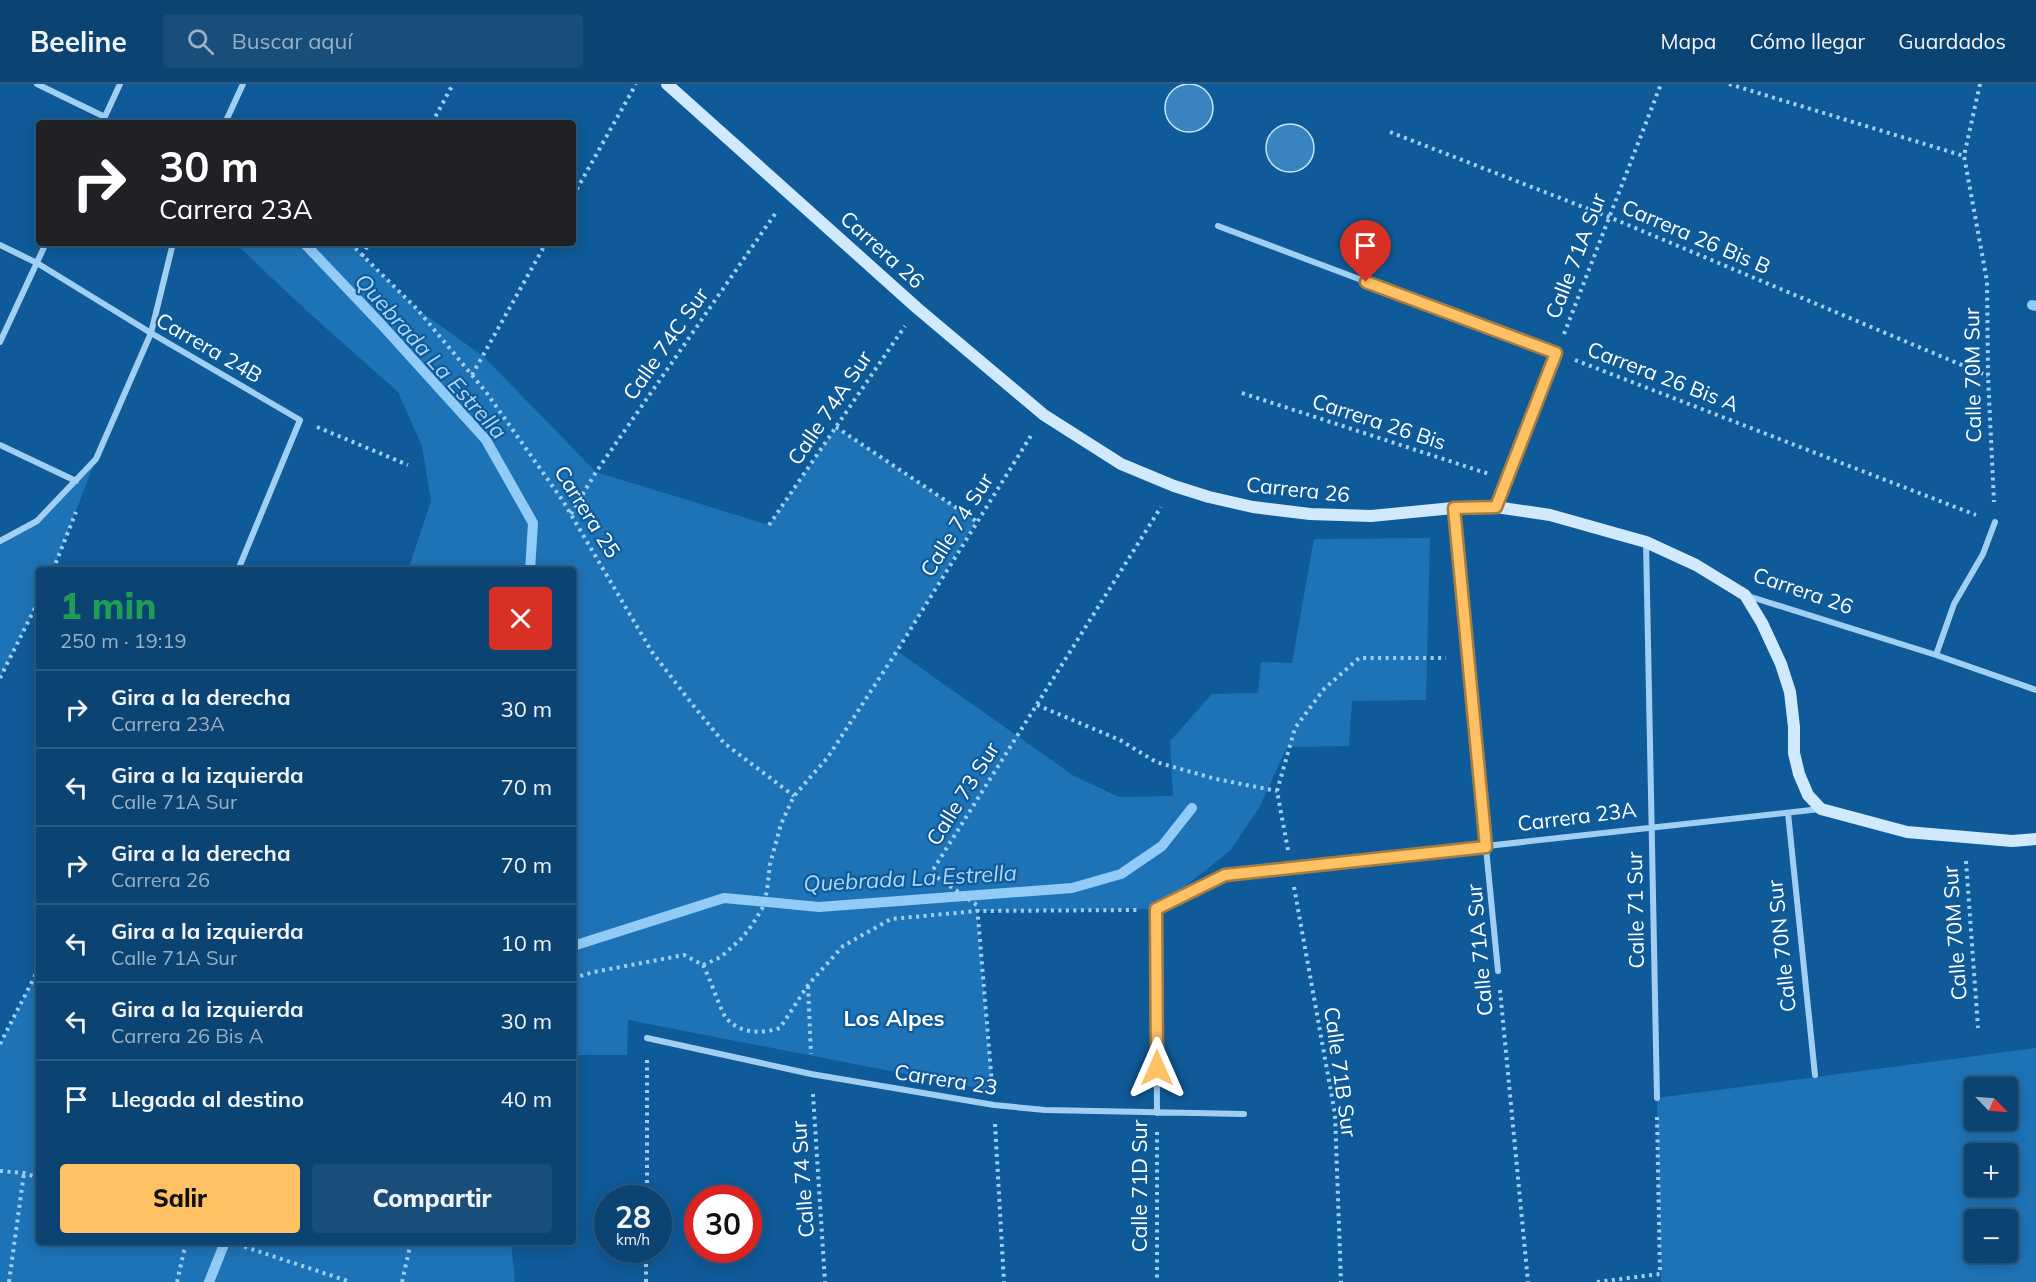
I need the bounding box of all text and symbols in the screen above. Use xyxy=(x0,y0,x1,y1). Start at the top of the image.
search box xyxy=(163,14,583,68)
text: Beeline xyxy=(30,24,127,59)
icon: search xyxy=(184,25,217,58)
text: Buscar aquí xyxy=(232,27,353,55)
text: Mapa xyxy=(1661,28,1716,54)
text: Cómo llegar xyxy=(1749,28,1865,54)
text: Guardados xyxy=(1898,28,2006,54)
text: 30 m xyxy=(159,140,259,193)
icon: right xyxy=(60,144,138,222)
street label: Calle 71A Sur xyxy=(1539,189,1611,322)
text: Carrera 23A xyxy=(159,192,313,226)
street label: Carrera 26 Bis B xyxy=(1618,193,1775,279)
street label: Carrera 26 xyxy=(835,205,930,294)
pin xyxy=(1340,220,1391,282)
icon: arrive xyxy=(1349,229,1382,262)
water label: Quebrada La Estrella xyxy=(349,267,513,445)
street label: Calle 74C Sur xyxy=(617,282,714,405)
street label: Carrera 24B xyxy=(152,306,267,388)
street label: Calle 70M Sur xyxy=(1958,307,1986,443)
street label: Carrera 26 Bis A xyxy=(1584,335,1743,417)
street label: Calle 74A Sur xyxy=(781,345,877,470)
street label: Carrera 26 Bis xyxy=(1309,387,1449,455)
street label: Carrera 25 xyxy=(549,460,626,562)
street label: Calle 74 Sur xyxy=(914,468,998,581)
street label: Carrera 26 xyxy=(1245,471,1351,507)
street label: Carrera 26 xyxy=(1750,561,1857,619)
text: 1 min xyxy=(60,583,156,628)
button: close xyxy=(489,587,552,650)
text: 250 m · 19:19 xyxy=(60,628,186,653)
text: Gira a la derecha xyxy=(111,683,291,711)
icon: right xyxy=(60,693,93,726)
text: 30 m xyxy=(501,695,552,723)
text: Carrera 23A xyxy=(111,711,225,736)
street label: Calle 73 Sur xyxy=(920,737,1004,850)
text: Gira a la izquierda xyxy=(111,761,304,789)
icon: left xyxy=(60,771,93,804)
text: 70 m xyxy=(501,773,552,801)
text: Calle 71A Sur xyxy=(111,789,237,814)
street label: Carrera 23A xyxy=(1516,796,1638,836)
text: Gira a la derecha xyxy=(111,839,291,867)
icon: right xyxy=(60,849,93,882)
text: 70 m xyxy=(501,851,552,879)
street label: Calle 71 Sur xyxy=(1621,851,1649,969)
water label: Quebrada La Estrella xyxy=(803,858,1017,898)
street label: Calle 70M Sur xyxy=(1936,864,1972,1001)
text: Carrera 26 xyxy=(111,867,210,892)
street label: Calle 70N Sur xyxy=(1761,878,1801,1013)
street label: Calle 71A Sur xyxy=(1460,883,1498,1017)
text: Gira a la izquierda xyxy=(111,917,304,945)
icon: left xyxy=(60,927,93,960)
text: 10 m xyxy=(501,929,552,957)
text: Calle 71A Sur xyxy=(111,945,237,970)
text: Gira a la izquierda xyxy=(111,995,304,1023)
district label: Los Alpes xyxy=(843,1004,945,1032)
icon: left xyxy=(60,1005,93,1038)
street label: Calle 71B Sur xyxy=(1319,1005,1363,1139)
text: 30 m xyxy=(501,1007,552,1035)
text: Carrera 26 Bis A xyxy=(111,1023,263,1048)
position arrow xyxy=(1125,1036,1189,1100)
street label: Carrera 23 xyxy=(893,1058,1000,1100)
north arrow xyxy=(1964,1077,2018,1131)
map controls xyxy=(1964,1077,2018,1263)
icon: arrive xyxy=(60,1083,93,1116)
text: Llegada al destino xyxy=(111,1085,304,1113)
text: 40 m xyxy=(501,1085,552,1113)
street label: Calle 74 Sur xyxy=(785,1119,819,1238)
street label: Calle 71D Sur xyxy=(1126,1119,1152,1252)
button: + xyxy=(1964,1143,2018,1197)
button: Salir xyxy=(60,1164,300,1233)
button: Compartir xyxy=(312,1164,552,1233)
speed limit sign: 30 xyxy=(684,1185,762,1263)
text: 28 xyxy=(615,1198,651,1236)
button: − xyxy=(1964,1209,2018,1263)
text: km/h xyxy=(616,1230,650,1249)

